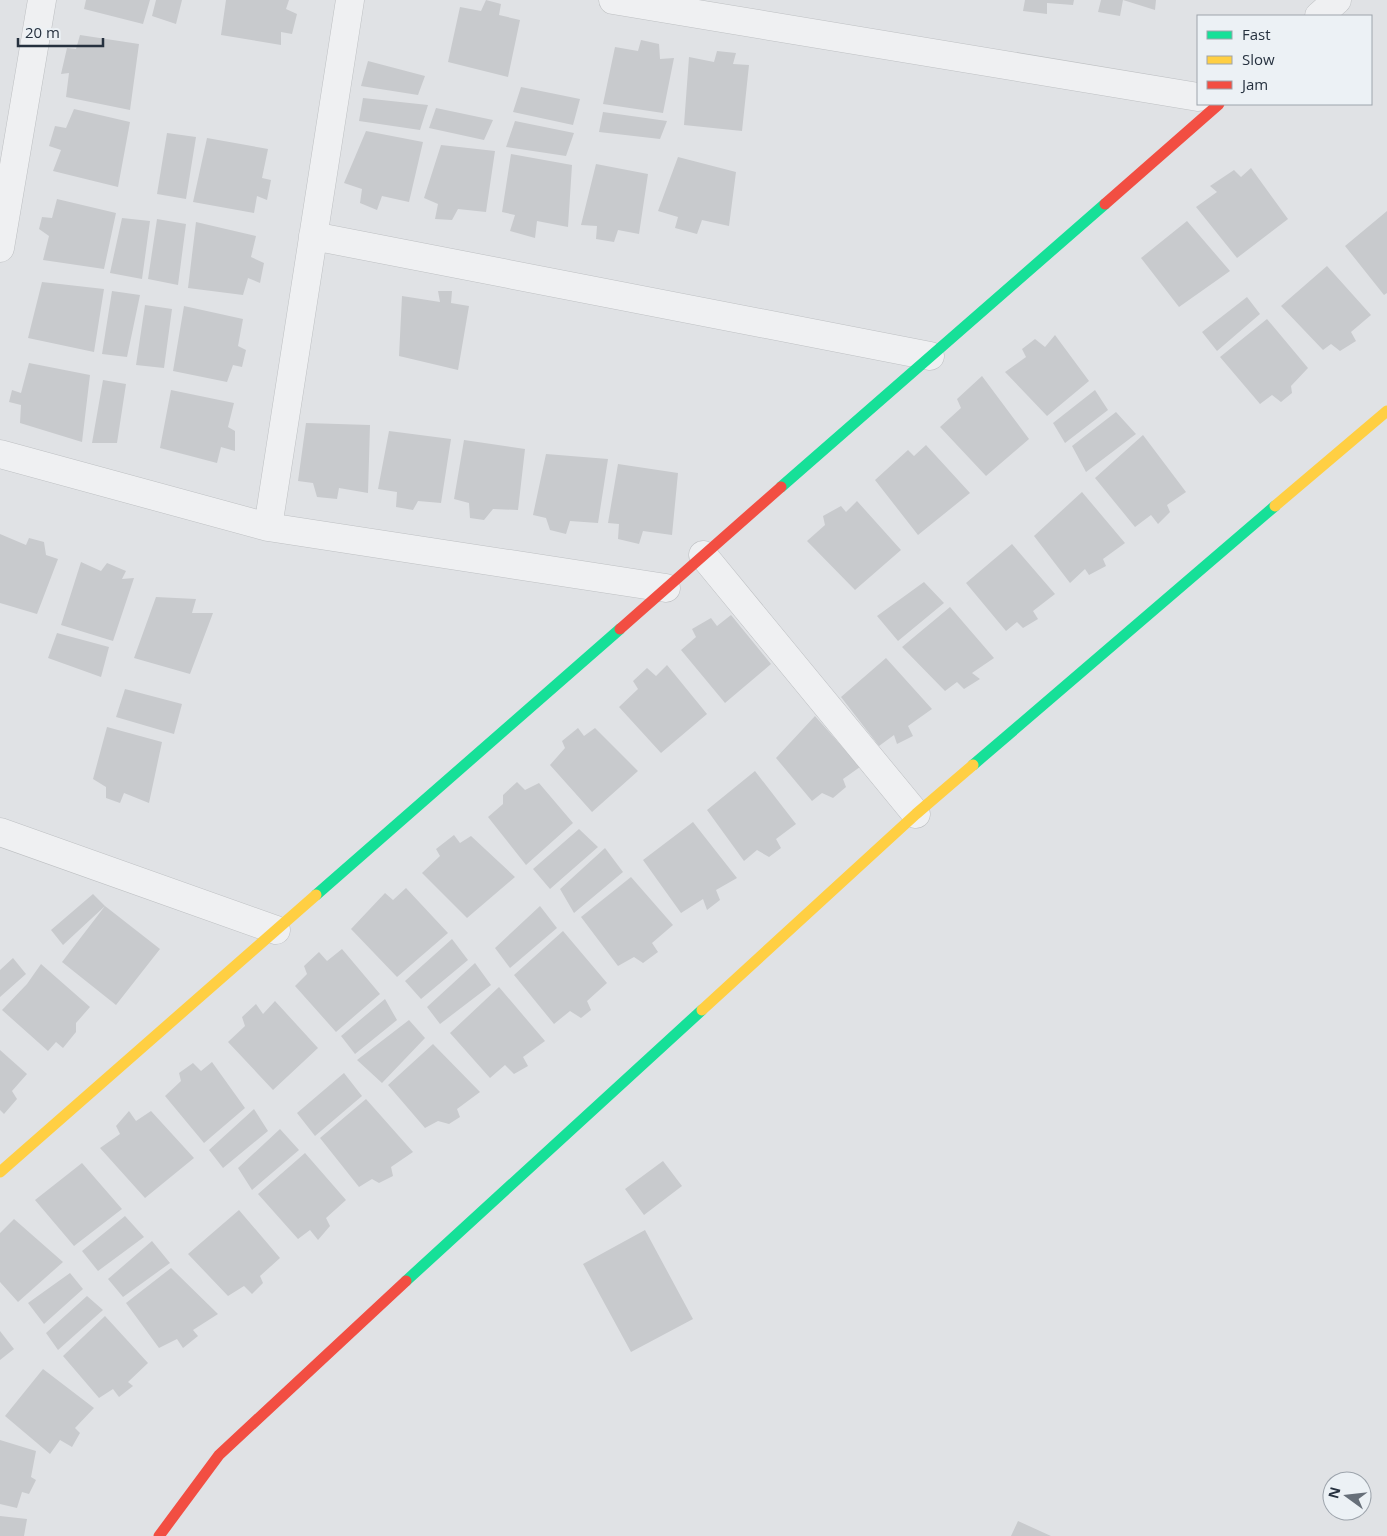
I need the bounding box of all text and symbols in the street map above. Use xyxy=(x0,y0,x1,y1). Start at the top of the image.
scale bar xyxy=(18,15,102,47)
legend xyxy=(1197,15,1372,105)
text: 20 m xyxy=(25,22,60,42)
text: Fast xyxy=(1242,24,1271,44)
text: Slow xyxy=(1242,49,1275,69)
text: Jam xyxy=(1240,74,1268,94)
north arrow xyxy=(1322,1471,1372,1521)
text: N xyxy=(1323,1485,1345,1500)

